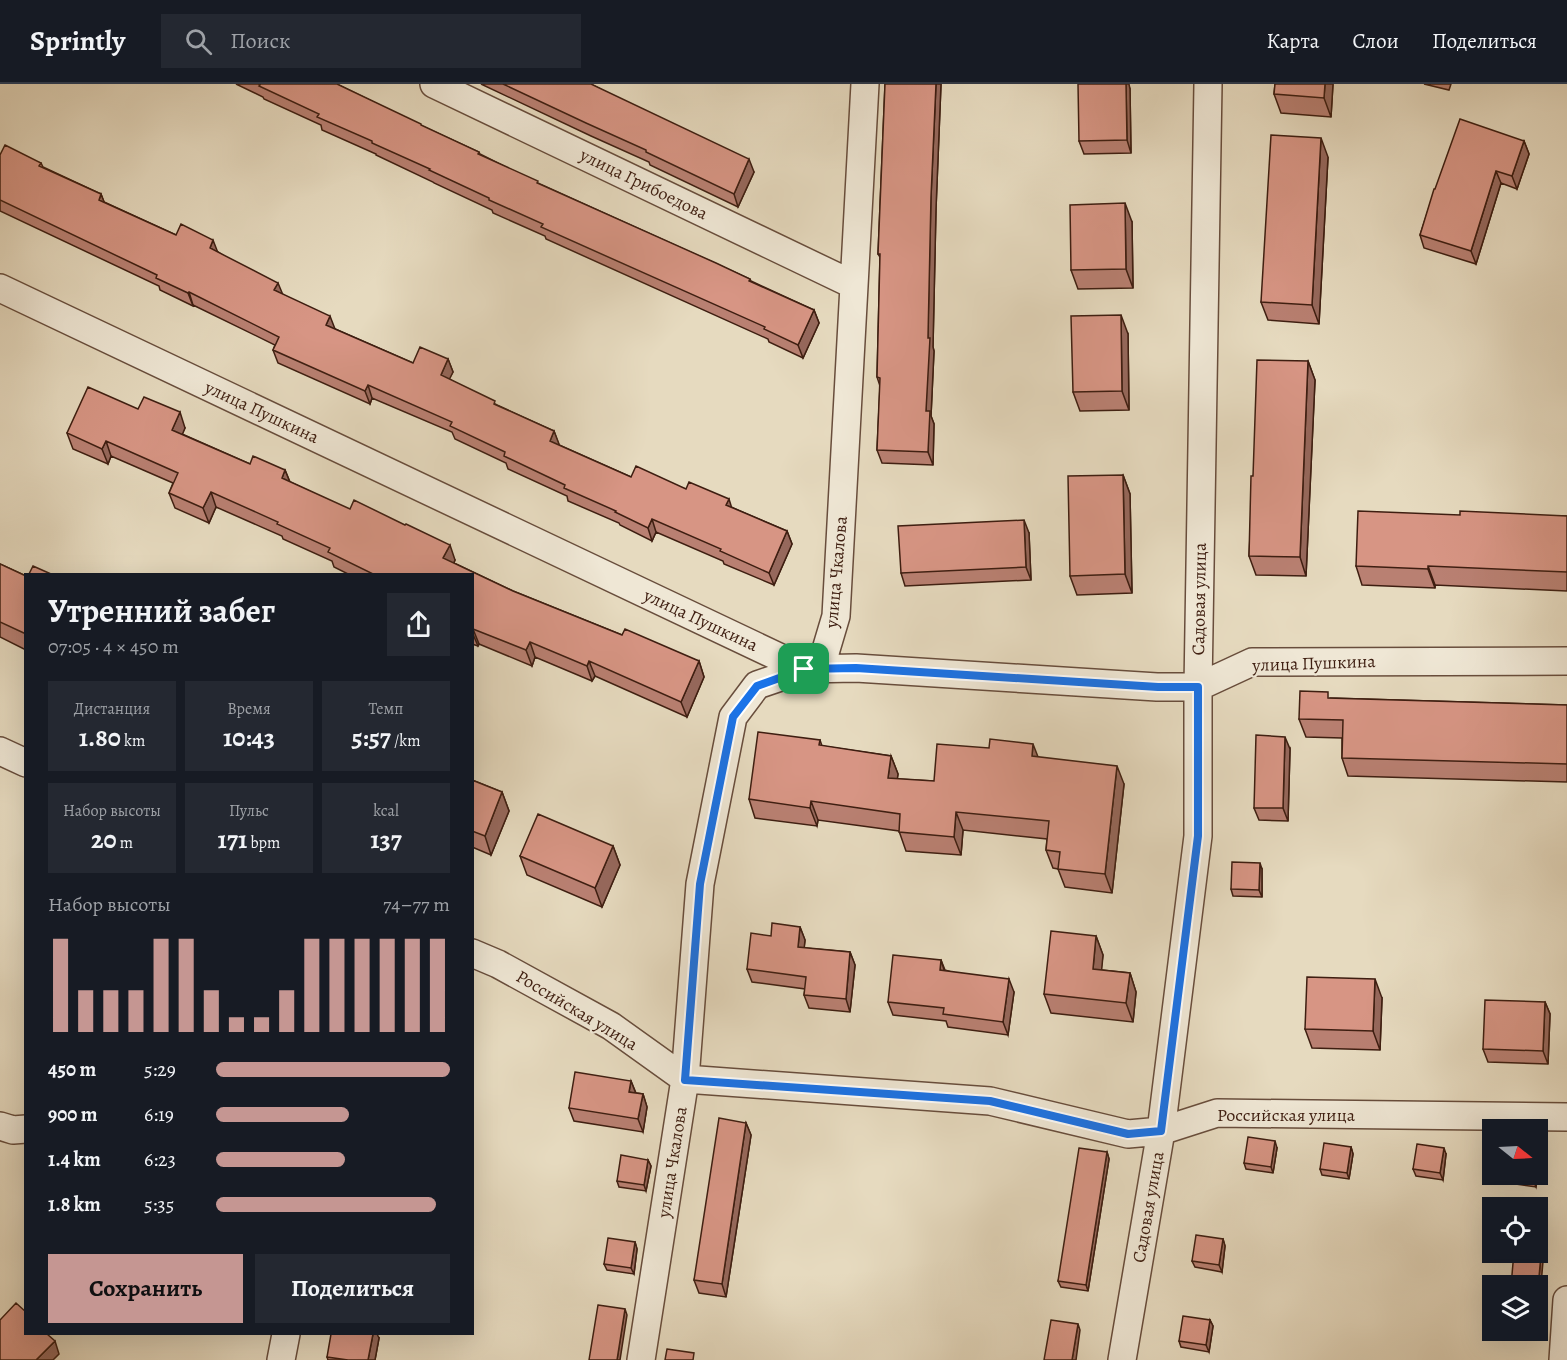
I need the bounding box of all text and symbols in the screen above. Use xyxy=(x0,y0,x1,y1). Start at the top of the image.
search box xyxy=(161,14,581,68)
text: Sprintly xyxy=(30,22,125,60)
icon: search xyxy=(182,25,215,58)
text: Поиск xyxy=(230,26,290,56)
text: Карта xyxy=(1266,27,1319,55)
text: Слои xyxy=(1352,27,1399,55)
text: Поделиться xyxy=(1432,27,1537,55)
street label: улица Грибоедова xyxy=(575,142,712,226)
street label: улица Пушкина xyxy=(200,375,324,449)
street label: улица Чкалова xyxy=(819,514,853,630)
street label: Садовая улица xyxy=(1186,542,1212,655)
street label: улица Пушкина xyxy=(639,583,763,657)
text: Утренний забег xyxy=(48,588,275,633)
button: share xyxy=(387,593,450,656)
text: 07:05 · 4 × 450 m xyxy=(48,633,179,660)
pin xyxy=(778,643,829,694)
street label: улица Пушкина xyxy=(1251,649,1377,677)
icon: arrive xyxy=(787,652,820,685)
text: Дистанция xyxy=(74,698,150,720)
text: Время xyxy=(227,698,271,720)
text: Темп xyxy=(369,698,403,720)
text: 1.80 xyxy=(79,720,121,755)
text: 10:43 xyxy=(223,720,275,755)
text: 5:57 xyxy=(351,720,391,755)
text: km xyxy=(121,730,145,752)
text: /km xyxy=(391,730,421,752)
text: Набор высоты xyxy=(63,800,161,822)
text: Пульс xyxy=(229,800,269,822)
text: kcal xyxy=(373,800,399,822)
text: 20 xyxy=(91,822,117,857)
text: 171 xyxy=(218,822,247,857)
text: 137 xyxy=(370,822,402,857)
text: m xyxy=(117,832,133,854)
text: bpm xyxy=(247,832,280,854)
text: Набор высоты xyxy=(48,891,171,918)
text: 74–77 m xyxy=(383,891,450,918)
street label: Российская улица xyxy=(512,964,643,1056)
text: 450 m xyxy=(48,1056,96,1083)
text: 5:29 xyxy=(144,1056,176,1083)
text: 900 m xyxy=(48,1101,98,1128)
text: 6:19 xyxy=(144,1101,174,1128)
street label: Российская улица xyxy=(1217,1103,1356,1127)
street label: улица Чкалова xyxy=(651,1104,693,1220)
north arrow xyxy=(1482,1119,1548,1185)
map controls xyxy=(1482,1119,1548,1341)
text: 1.4 km xyxy=(48,1146,101,1173)
text: 6:23 xyxy=(144,1146,176,1173)
street label: Садовая улица xyxy=(1126,1149,1170,1265)
text: 1.8 km xyxy=(48,1191,101,1218)
text: 5:35 xyxy=(144,1191,174,1218)
button: locate xyxy=(1482,1197,1548,1263)
button: Сохранить xyxy=(48,1254,243,1323)
button: Поделиться xyxy=(255,1254,450,1323)
button: layers xyxy=(1482,1275,1548,1341)

